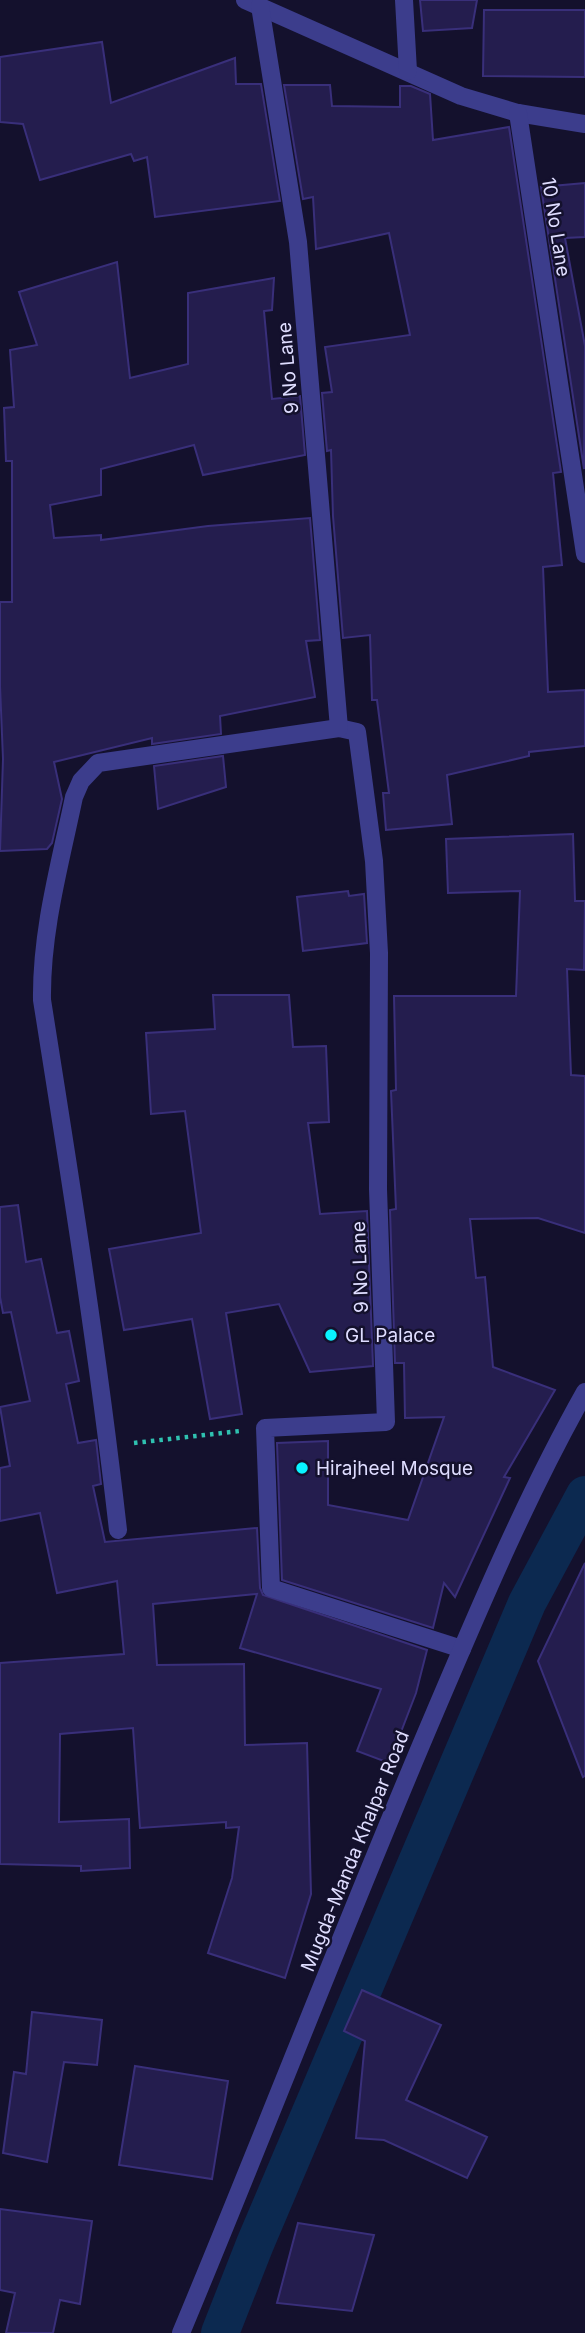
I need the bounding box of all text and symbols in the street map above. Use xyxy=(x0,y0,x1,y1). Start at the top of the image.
street label: 10 No Lane xyxy=(537,176,575,278)
street label: 9 No Lane xyxy=(273,321,303,415)
street label: 9 No Lane xyxy=(347,1221,373,1313)
place label: GL Palace xyxy=(345,1324,435,1347)
marker: GL Palace xyxy=(323,1327,339,1343)
place label: Hirajheel Mosque xyxy=(316,1457,473,1480)
marker: Hirajheel Mosque xyxy=(294,1460,310,1476)
street label: Mugda-Manda Khalpar Road xyxy=(296,1727,414,1975)

